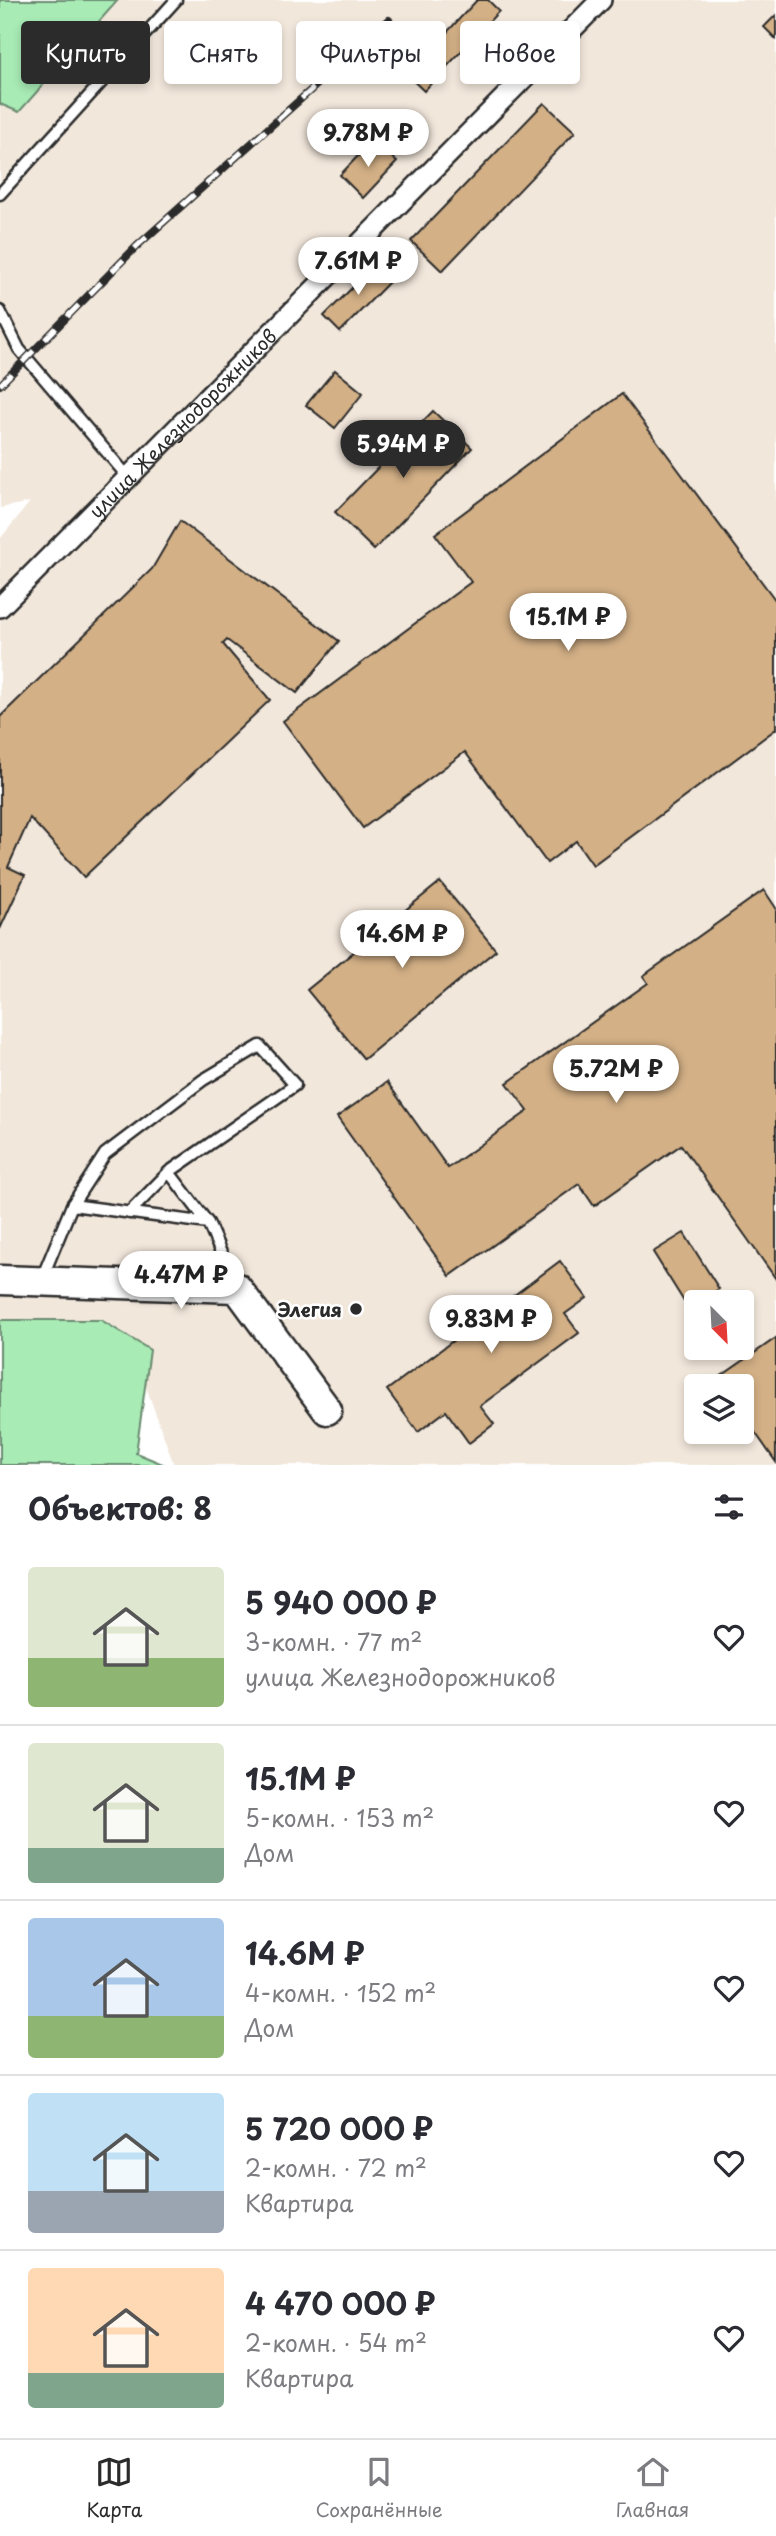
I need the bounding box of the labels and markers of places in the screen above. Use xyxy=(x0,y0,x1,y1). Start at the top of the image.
pin: 9.78M ₽ xyxy=(303,110,433,169)
pin: 7.61M ₽ xyxy=(293,238,423,297)
pin: 5.94M ₽ xyxy=(338,420,468,480)
pin: 15.1M ₽ xyxy=(503,594,633,653)
pin: 14.6M ₽ xyxy=(337,911,467,970)
pin: 5.72M ₽ xyxy=(551,1046,681,1105)
pin: 4.47M ₽ xyxy=(116,1252,246,1311)
place label: Элегия xyxy=(278,1295,342,1323)
pin: 9.83M ₽ xyxy=(426,1296,556,1355)
marker: Элегия xyxy=(348,1301,364,1317)

